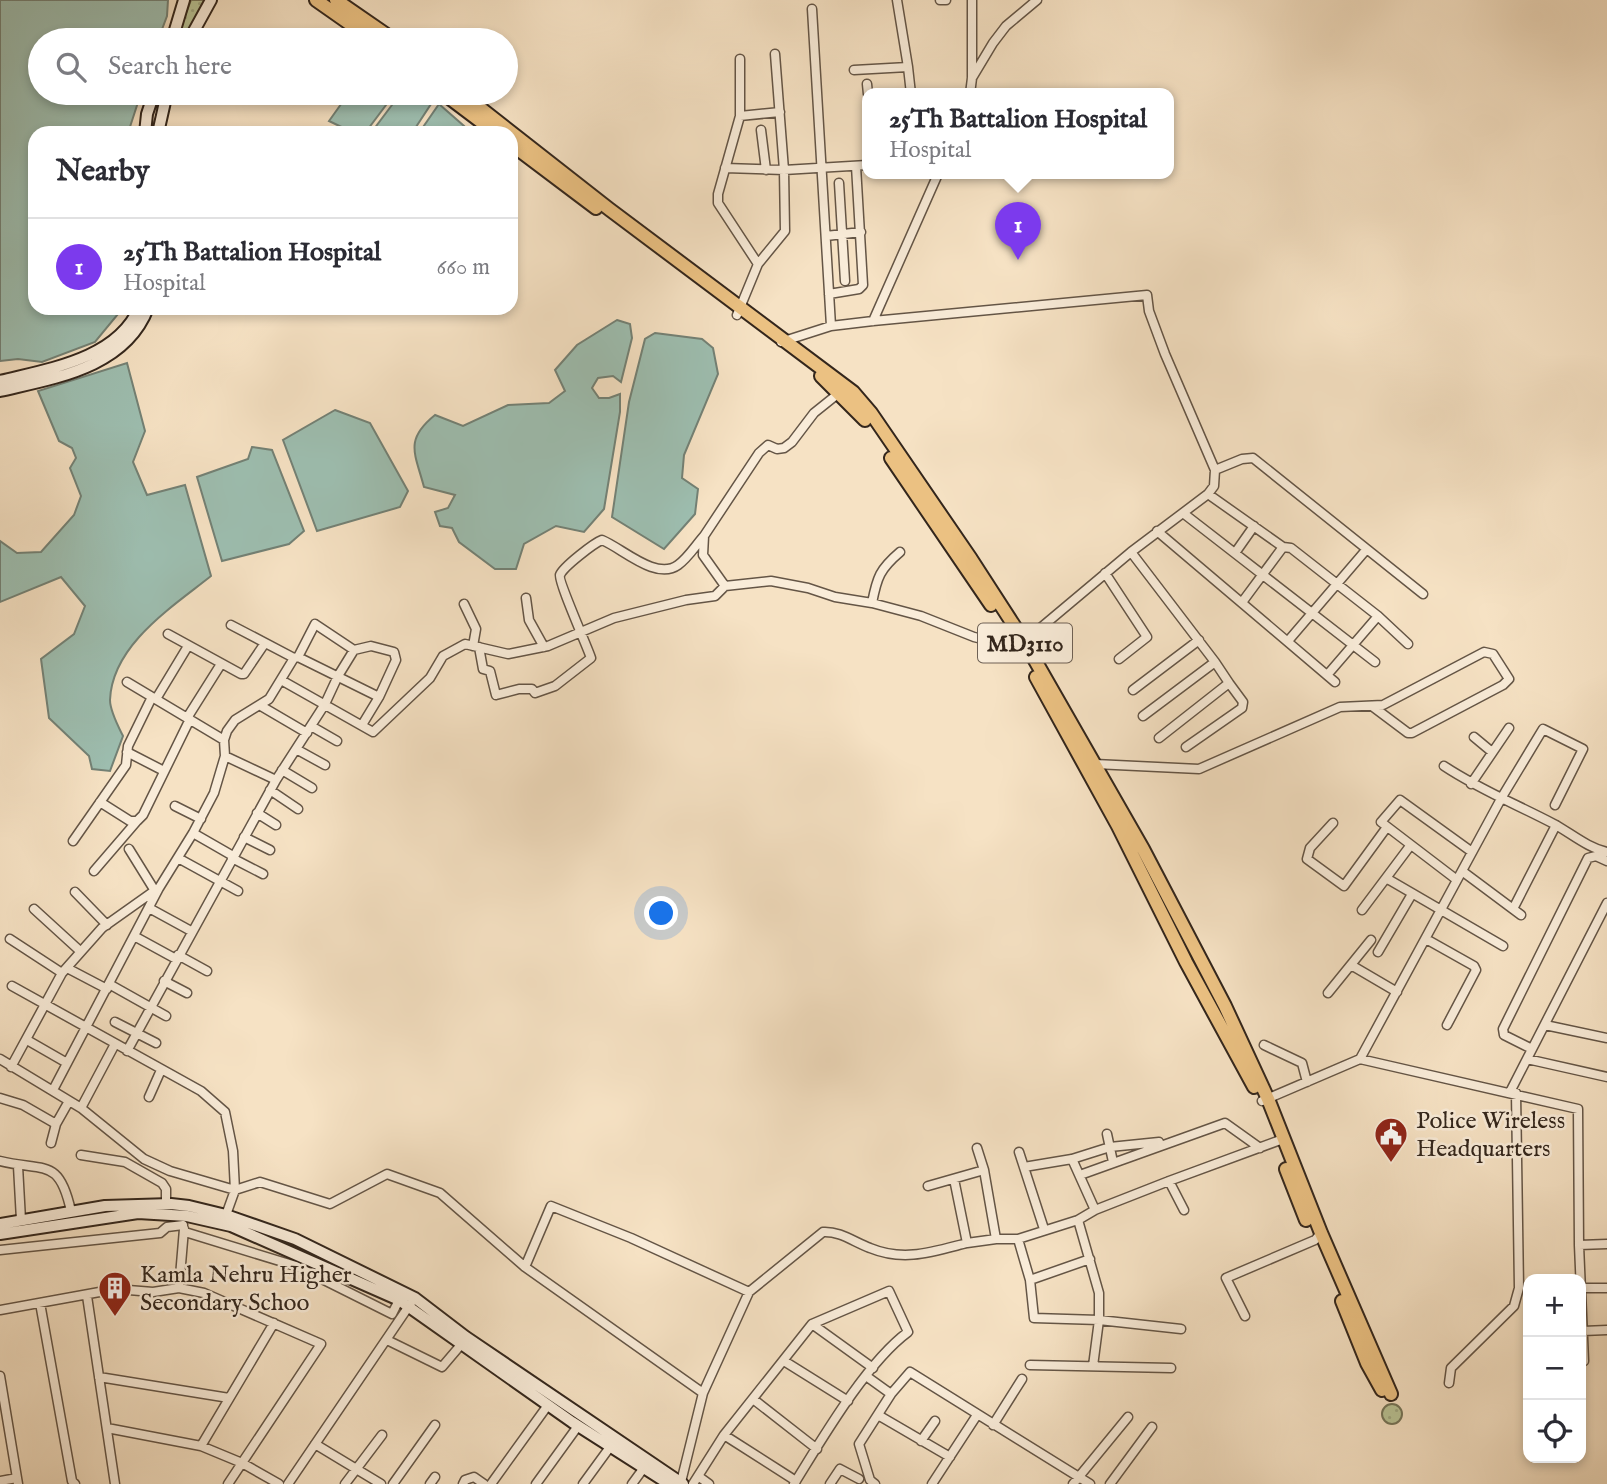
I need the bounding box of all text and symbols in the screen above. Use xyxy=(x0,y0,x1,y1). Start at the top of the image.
search box xyxy=(28,28,518,105)
icon: search xyxy=(52,48,90,86)
text: Search here xyxy=(108,50,232,83)
popup xyxy=(862,88,1174,179)
text: 25Th Battalion Hospital xyxy=(889,103,1147,136)
text: Hospital xyxy=(889,136,971,165)
text: Nearby xyxy=(56,153,149,191)
pin: 1 xyxy=(995,202,1041,260)
text: 25Th Battalion Hospital xyxy=(123,236,381,269)
text: 1 xyxy=(75,253,83,282)
text: 660 m xyxy=(437,253,490,282)
text: Hospital xyxy=(123,269,205,298)
road number: MD3110 xyxy=(978,624,1072,663)
your location xyxy=(644,896,678,930)
place label: Police Wireless Headquarters xyxy=(1416,1106,1565,1165)
public building icon: Police Wireless Headquarters xyxy=(1372,1115,1410,1164)
place label: Kamla Nehru Higher Secondary Schoo xyxy=(140,1260,352,1319)
building icon: Kamla Nehru Higher Secondary Schoo xyxy=(96,1269,134,1318)
map controls xyxy=(1523,1274,1586,1463)
button: + xyxy=(1523,1274,1586,1337)
button: − xyxy=(1523,1337,1586,1400)
button: locate xyxy=(1523,1400,1586,1463)

